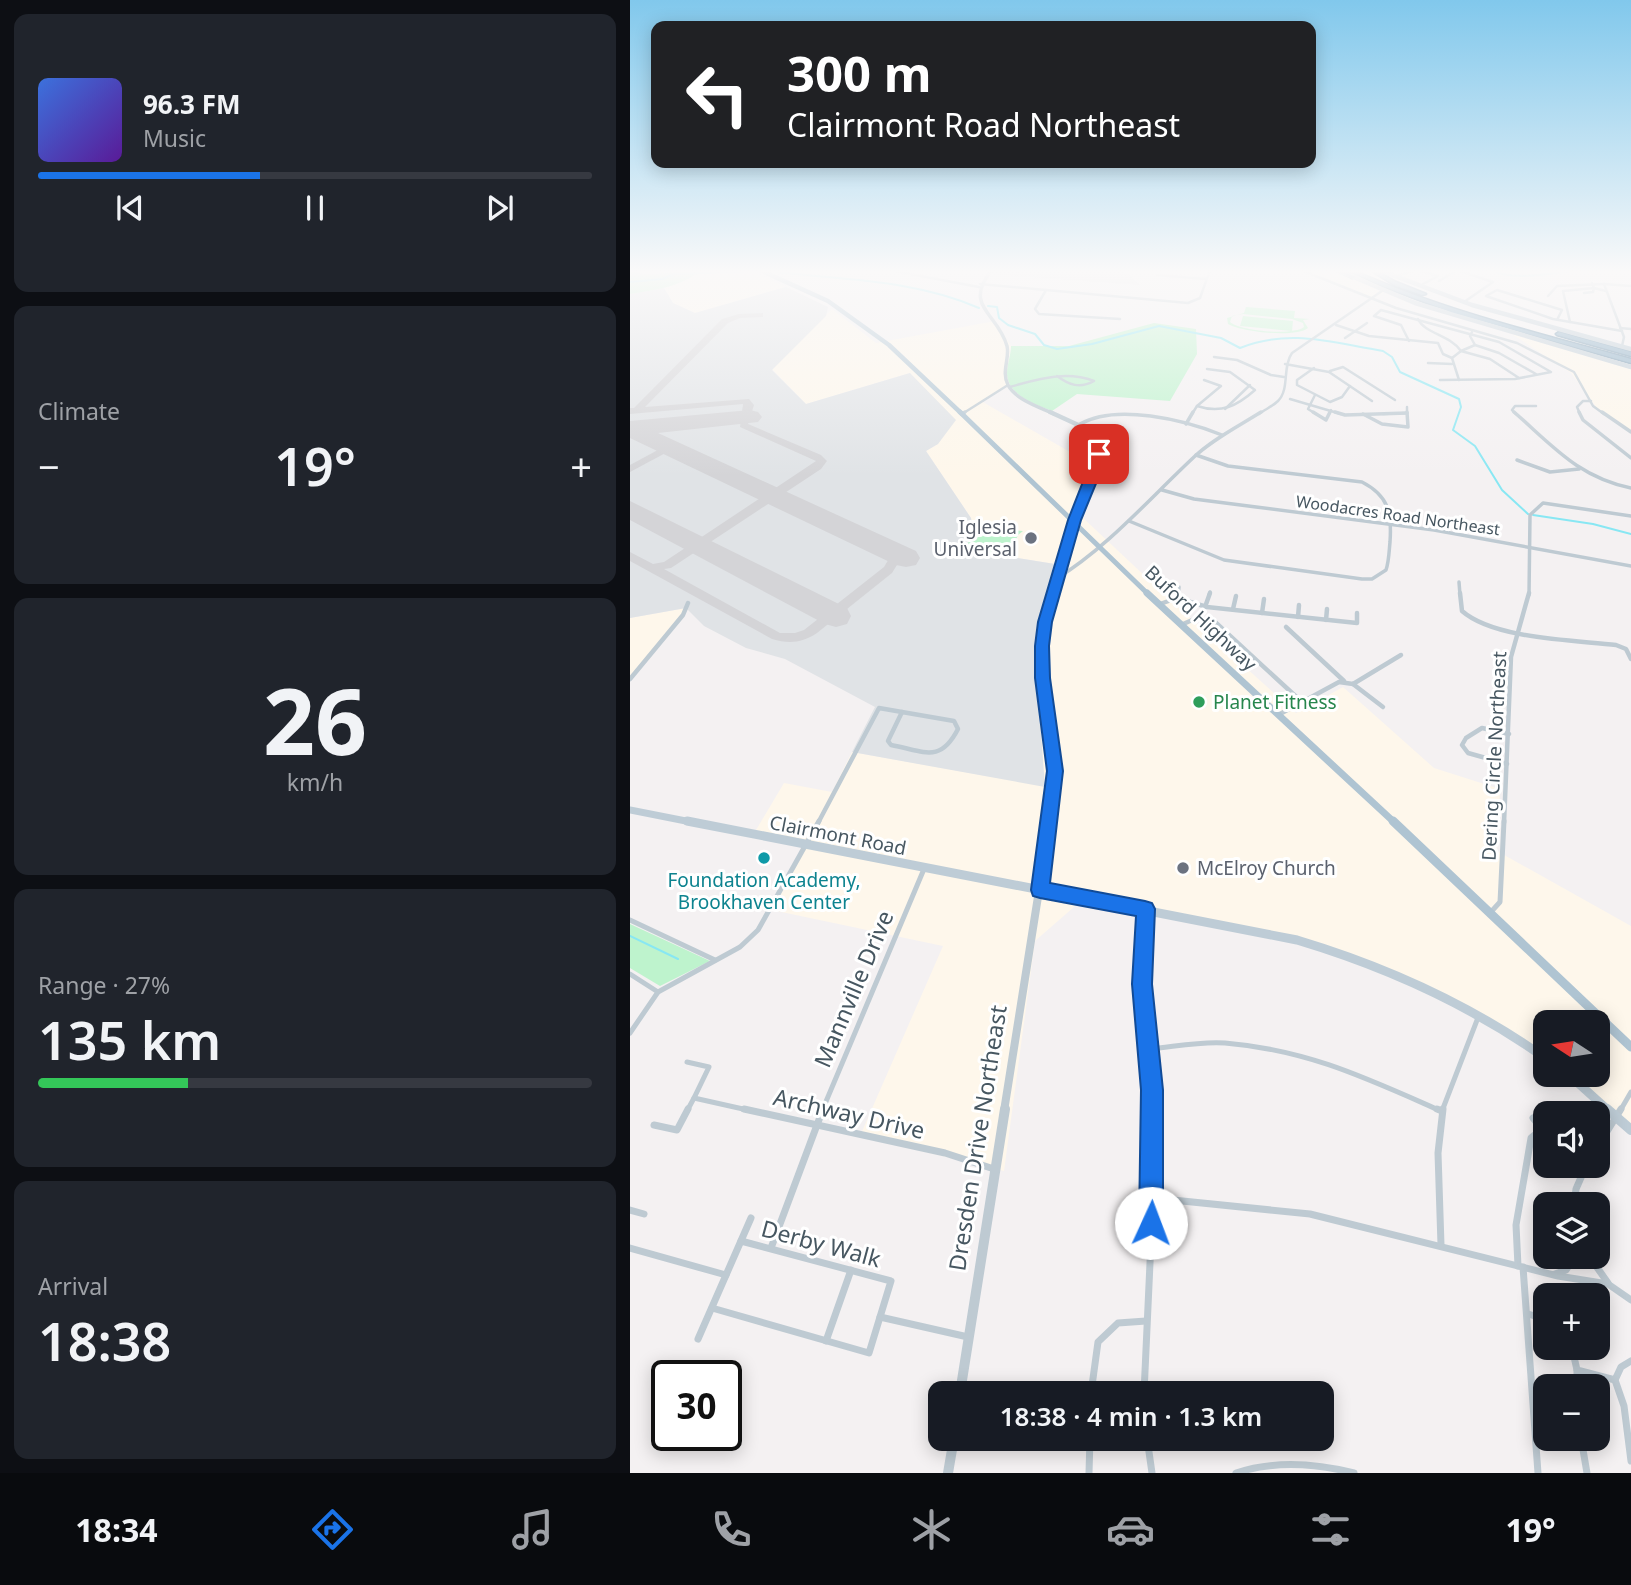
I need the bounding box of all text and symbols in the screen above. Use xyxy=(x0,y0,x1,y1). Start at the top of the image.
text: 300 m xyxy=(787,40,932,106)
icon: left xyxy=(672,49,763,140)
text: 96.3 FM xyxy=(143,86,240,122)
text: Clairmont Road Northeast xyxy=(787,103,1180,146)
text: Music xyxy=(143,122,206,154)
icon: previous xyxy=(111,189,149,227)
icon: pause xyxy=(296,189,334,227)
icon: next xyxy=(481,189,519,227)
text: Climate xyxy=(38,395,120,427)
pin xyxy=(1069,424,1129,484)
text: 19° xyxy=(274,430,356,501)
icon: arrive xyxy=(1080,435,1118,473)
text: − xyxy=(38,440,60,492)
text: + xyxy=(570,440,592,492)
street label: Woodacres Road Northeast xyxy=(1295,490,1502,540)
place label: Iglesia Universal xyxy=(934,514,1017,562)
marker: Iglesia Universal xyxy=(1023,530,1039,546)
street label: Buford Highway xyxy=(1140,559,1263,677)
street label: Dering Circle Northeast xyxy=(1476,651,1512,861)
text: 26 xyxy=(263,658,367,782)
place label: Planet Fitness xyxy=(1213,689,1337,715)
marker: Planet Fitness xyxy=(1191,694,1207,710)
text: km/h xyxy=(287,766,343,798)
street label: Clairmont Road xyxy=(767,809,909,861)
marker: Foundation Academy, Brookhaven Center xyxy=(756,850,772,866)
place label: McElroy Church xyxy=(1197,855,1336,881)
marker: McElroy Church xyxy=(1175,860,1191,876)
place label: Foundation Academy, Brookhaven Center xyxy=(667,867,861,915)
street label: Mannville Drive xyxy=(806,905,901,1072)
text: Range · 27% xyxy=(38,969,170,1001)
street label: Dresden Drive Northeast xyxy=(940,1003,1014,1273)
text: 135 km xyxy=(38,1004,221,1075)
north arrow xyxy=(1533,1010,1610,1087)
map controls xyxy=(1533,1010,1610,1451)
street label: Archway Drive xyxy=(770,1080,928,1146)
button: sound xyxy=(1533,1101,1610,1178)
position arrow xyxy=(1114,1186,1188,1260)
button: layers xyxy=(1533,1192,1610,1269)
street label: Derby Walk xyxy=(758,1212,885,1275)
text: Arrival xyxy=(38,1270,108,1302)
button: + xyxy=(1533,1283,1610,1360)
text: 18:38 xyxy=(38,1305,171,1376)
speed limit sign: 30 xyxy=(651,1360,742,1451)
button: − xyxy=(1533,1374,1610,1451)
text: 18:38 · 4 min · 1.3 km xyxy=(1000,1398,1262,1434)
icon: directions xyxy=(308,1505,357,1554)
icon: music xyxy=(508,1505,557,1554)
icon: phone xyxy=(707,1505,756,1554)
icon: climate xyxy=(907,1505,956,1554)
icon: car xyxy=(1106,1505,1155,1554)
icon: filters xyxy=(1306,1505,1355,1554)
text: 18:34 xyxy=(75,1508,158,1551)
text: 19° xyxy=(1505,1508,1556,1551)

